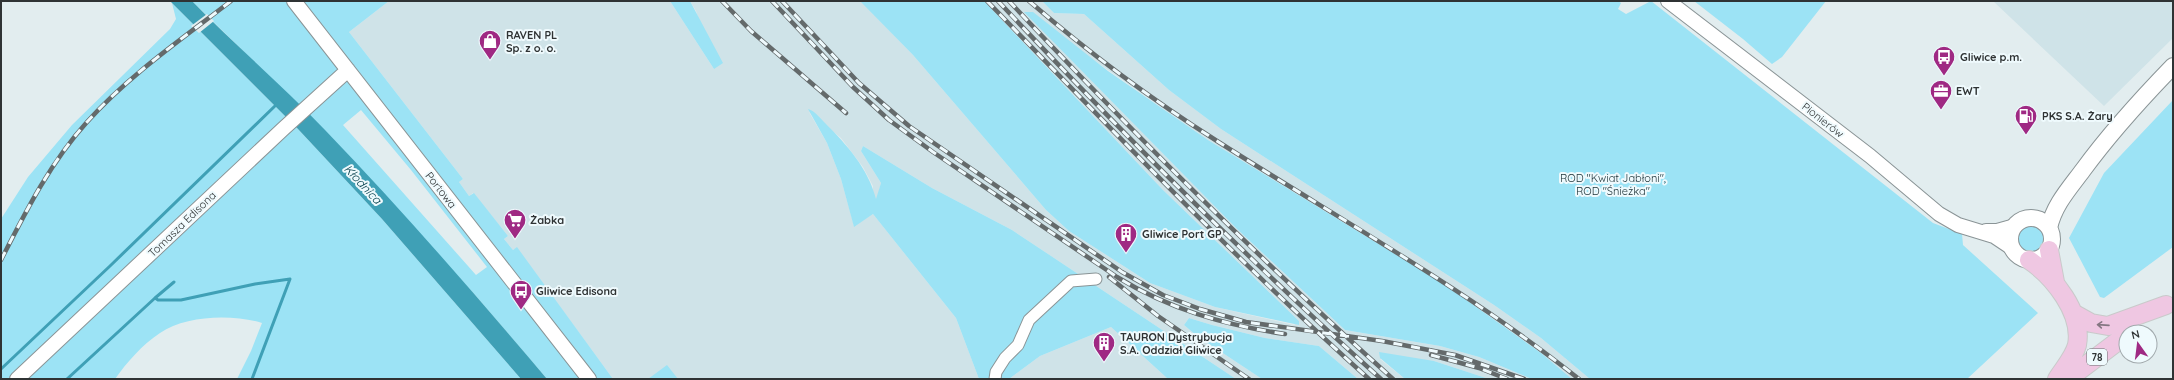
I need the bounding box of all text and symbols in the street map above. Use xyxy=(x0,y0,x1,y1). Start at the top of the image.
shop icon: RAVEN PL Sp. z o. o. xyxy=(477,28,503,61)
place label: RAVEN PL Sp. z o. o. xyxy=(506,28,557,55)
bus stop icon: Gliwice p.m. xyxy=(1931,44,1957,77)
place label: Gliwice p.m. xyxy=(1960,50,2022,64)
office icon: EWT xyxy=(1928,78,1954,111)
place label: EWT xyxy=(1956,84,1980,98)
street label: Pionierów xyxy=(1799,99,1847,141)
fuel station icon: PKS S.A. Żary xyxy=(2013,103,2039,136)
place label: PKS S.A. Żary xyxy=(2042,109,2113,123)
water label: Kłodnica xyxy=(341,161,385,207)
street label: Portowa xyxy=(422,169,460,211)
park label: ROD "Kwiat Jabłoni", ROD "Śnieżka" xyxy=(1560,171,1666,198)
street label: Tomasza Edisona xyxy=(145,188,219,260)
supermarket icon: Żabka xyxy=(502,207,528,240)
place label: Żabka xyxy=(530,213,564,227)
building icon: Gliwice Port GP xyxy=(1113,221,1139,254)
place label: Gliwice Port GP xyxy=(1142,227,1222,241)
bus stop icon: Gliwice Edisona xyxy=(508,278,534,311)
place label: Gliwice Edisona xyxy=(536,284,617,298)
one-way arrow xyxy=(2097,321,2110,329)
north arrow xyxy=(2118,324,2158,364)
text: N xyxy=(2130,327,2141,342)
building icon: TAURON Dystrybucja S.A. Oddział Gliwice xyxy=(1091,330,1117,363)
place label: TAURON Dystrybucja S.A. Oddział Gliwice xyxy=(1120,330,1232,357)
road number: 78 xyxy=(2087,349,2107,365)

